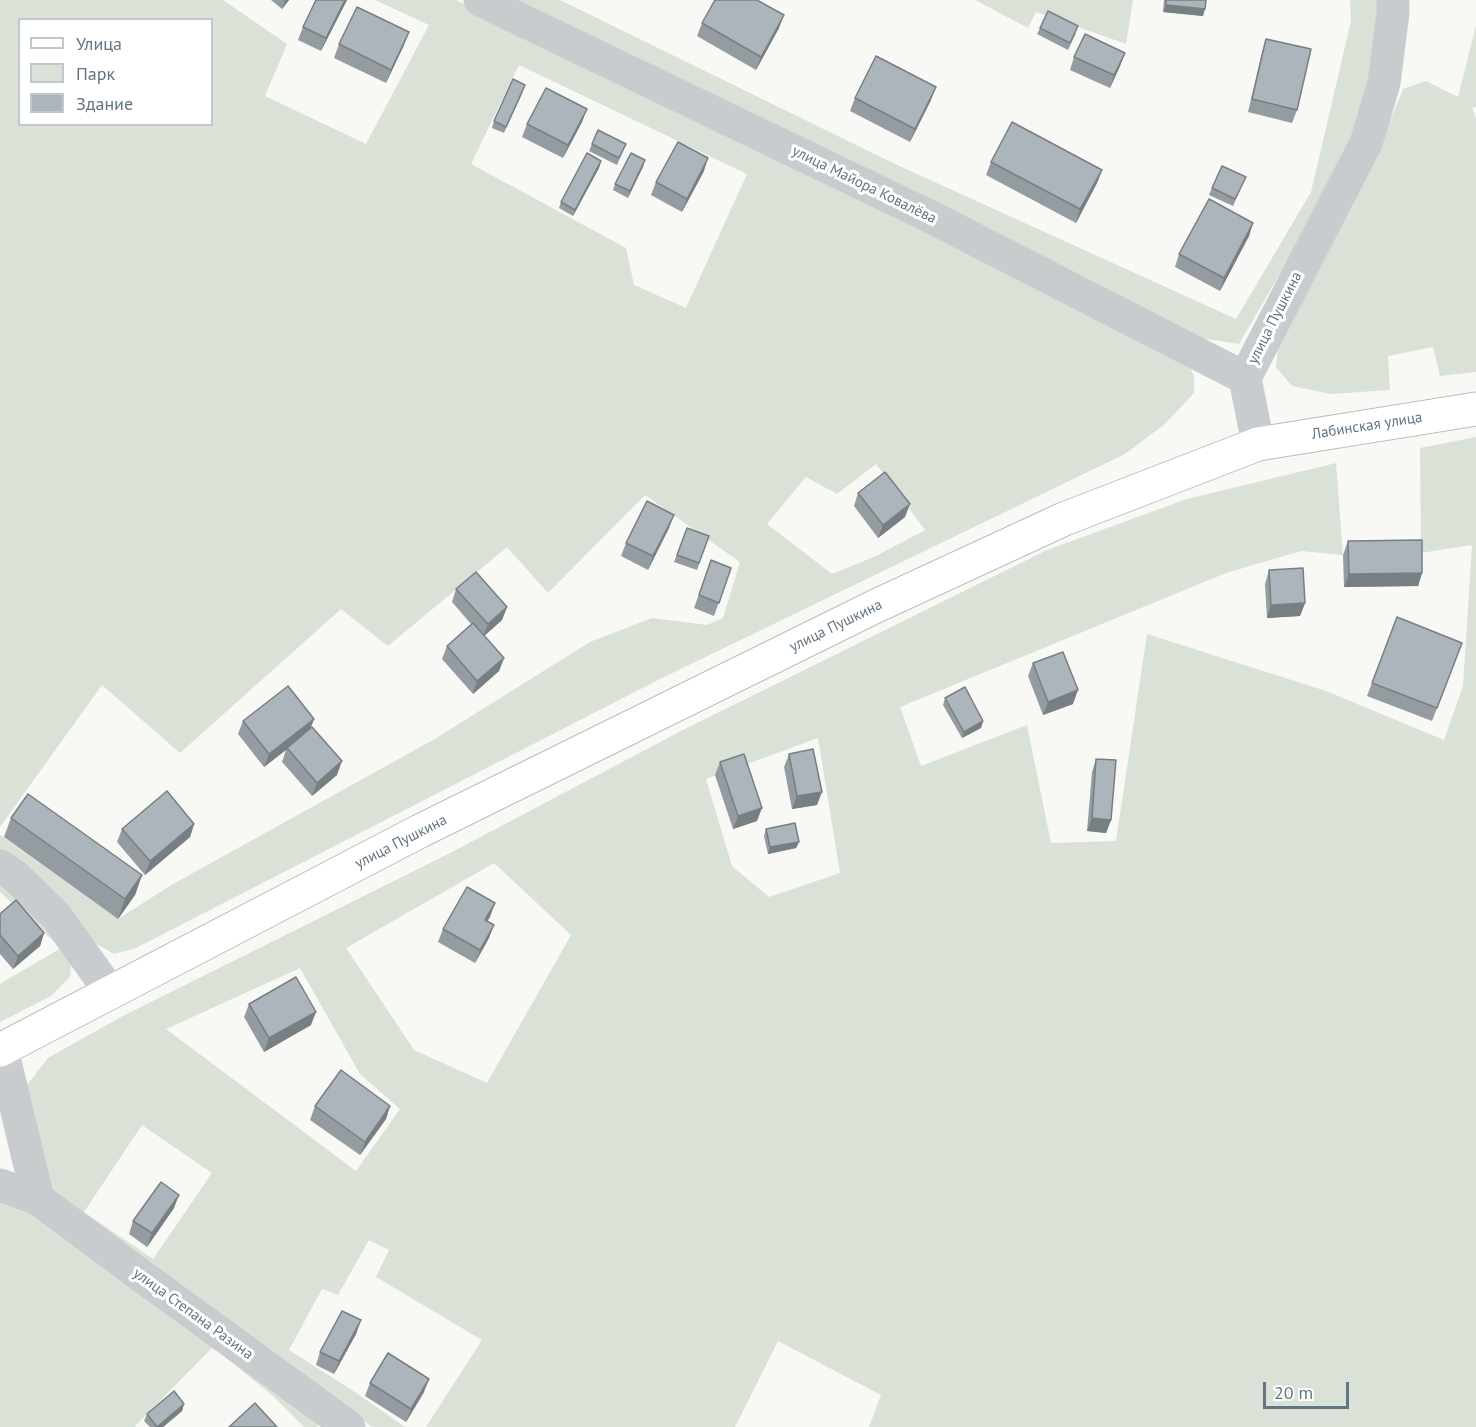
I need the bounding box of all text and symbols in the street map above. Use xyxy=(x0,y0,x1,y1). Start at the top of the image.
legend xyxy=(18,18,213,126)
text: Улица xyxy=(76,32,122,55)
text: Парк xyxy=(76,62,115,85)
text: Здание xyxy=(76,92,133,115)
street label: улица Майора Ковалёва xyxy=(789,142,939,228)
street label: улица Пушкина xyxy=(1244,269,1306,367)
street label: Лабинская улица xyxy=(1310,408,1424,444)
street label: улица Пушкина xyxy=(787,596,885,656)
street label: улица Пушкина xyxy=(352,811,450,873)
street label: улица Степана Разина xyxy=(130,1264,256,1364)
scale bar xyxy=(1266,1370,1352,1408)
text: 20 m xyxy=(1274,1381,1313,1404)

